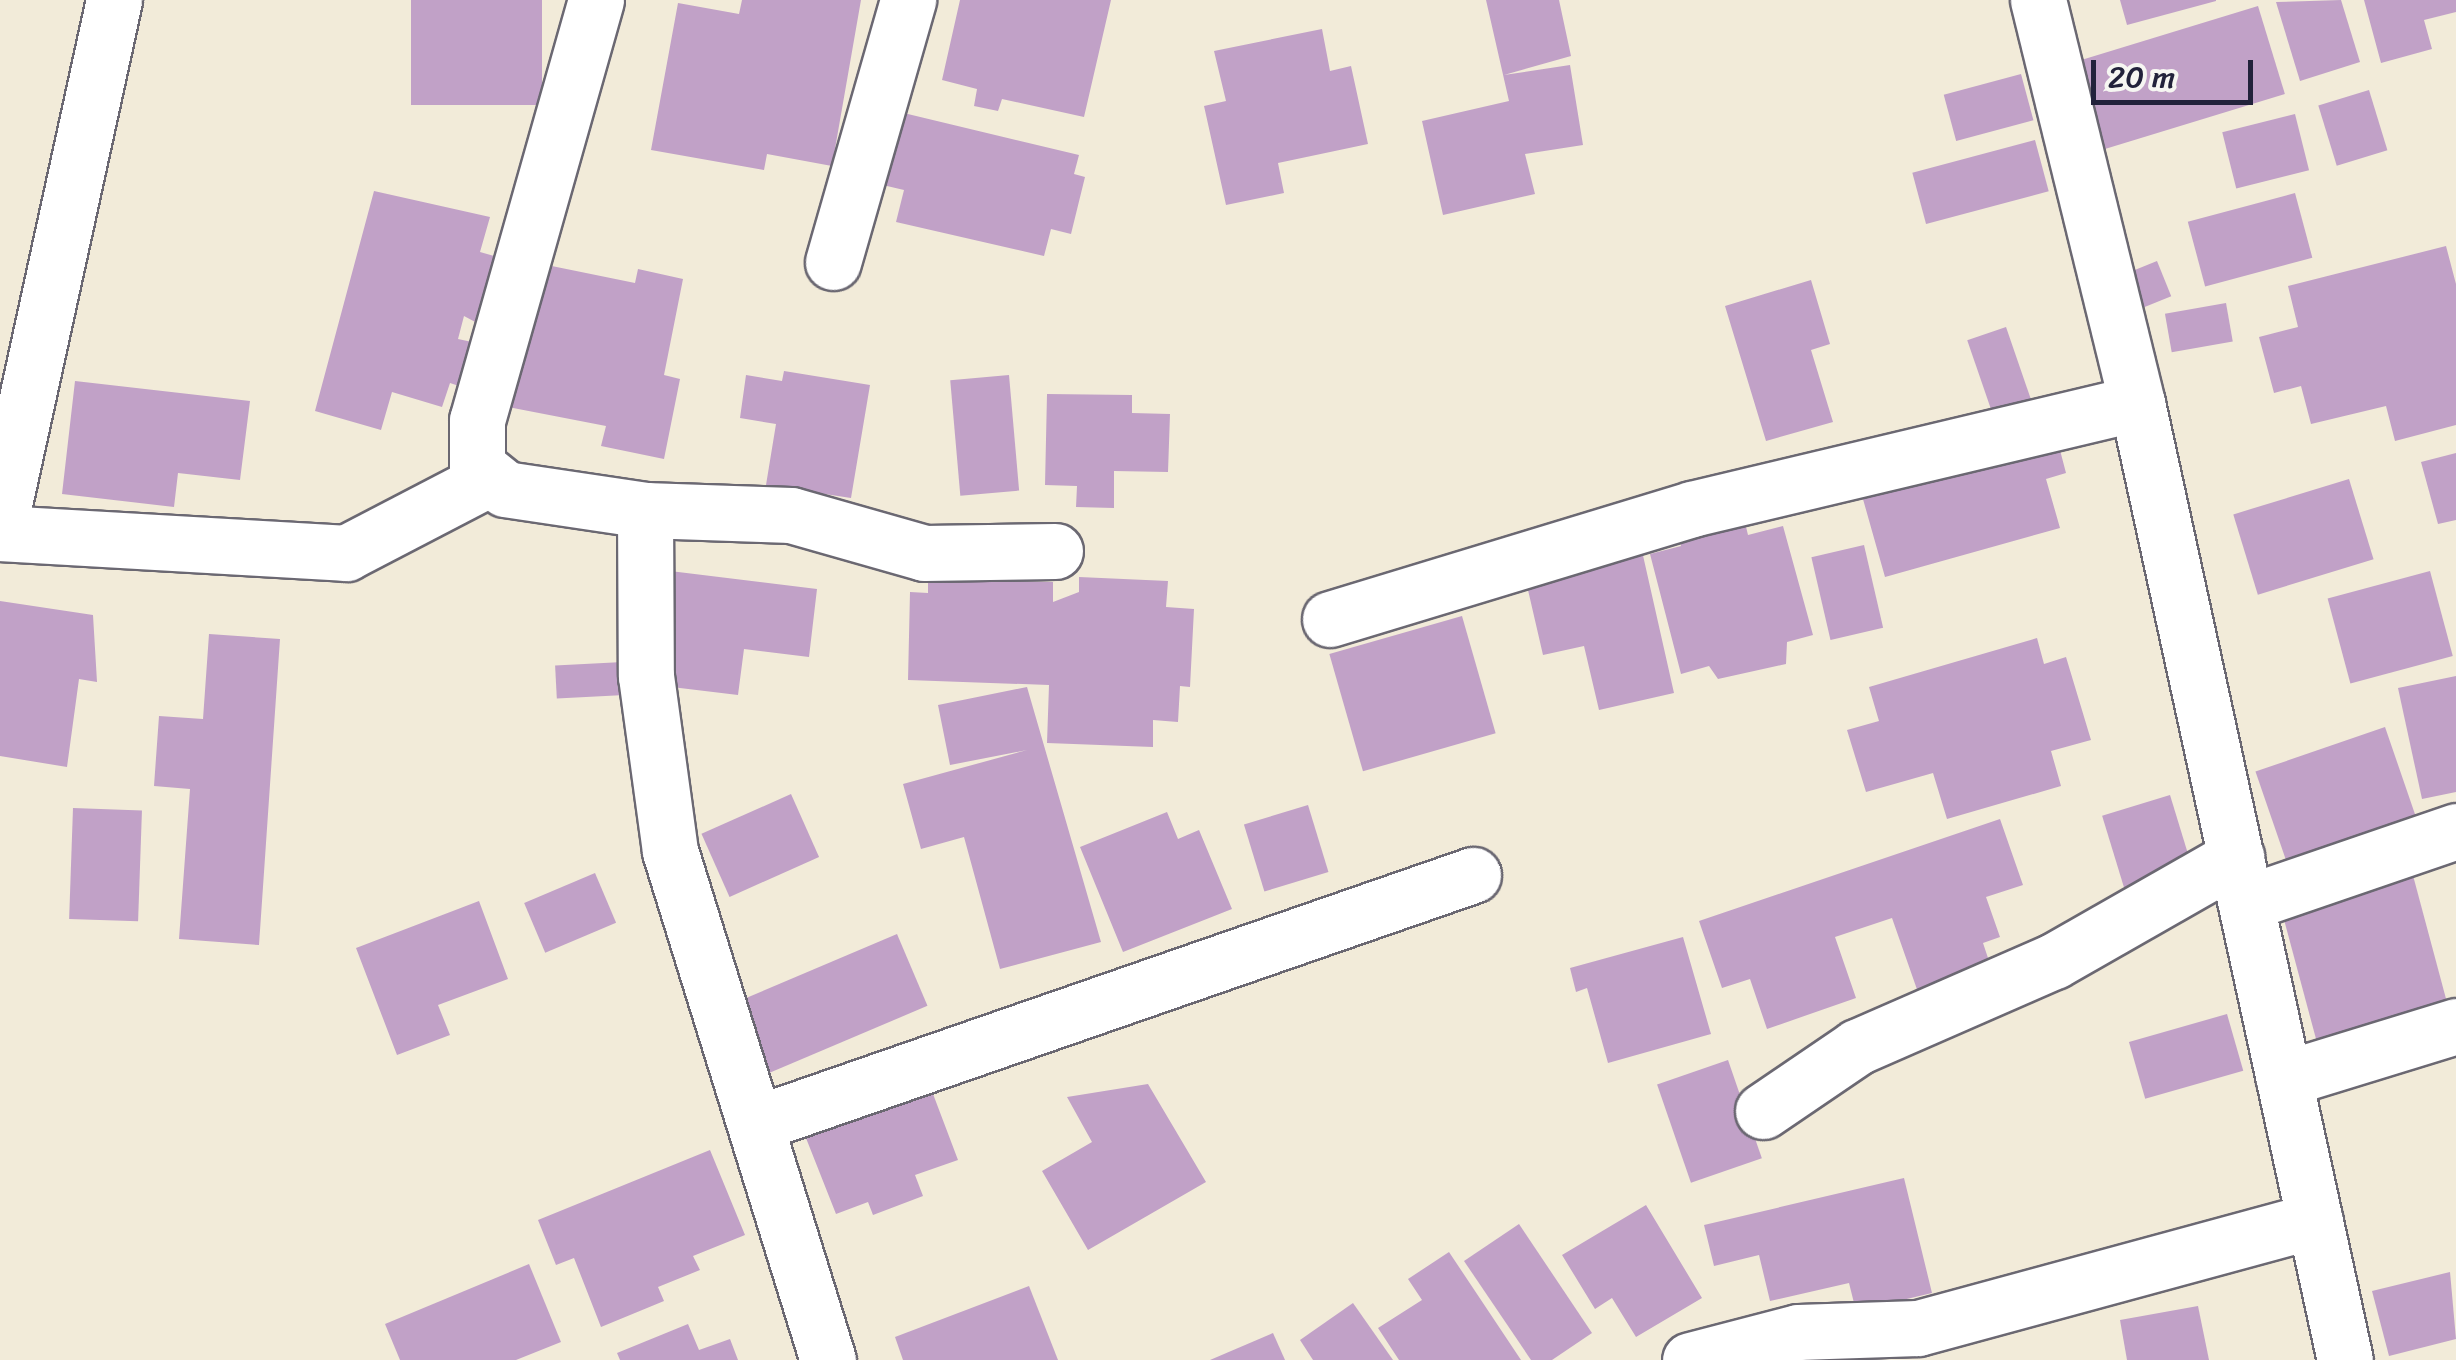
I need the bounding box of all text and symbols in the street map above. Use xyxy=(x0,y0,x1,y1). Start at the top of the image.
scale bar xyxy=(2096,40,2258,102)
text: 20 m xyxy=(2108,50,2175,104)

